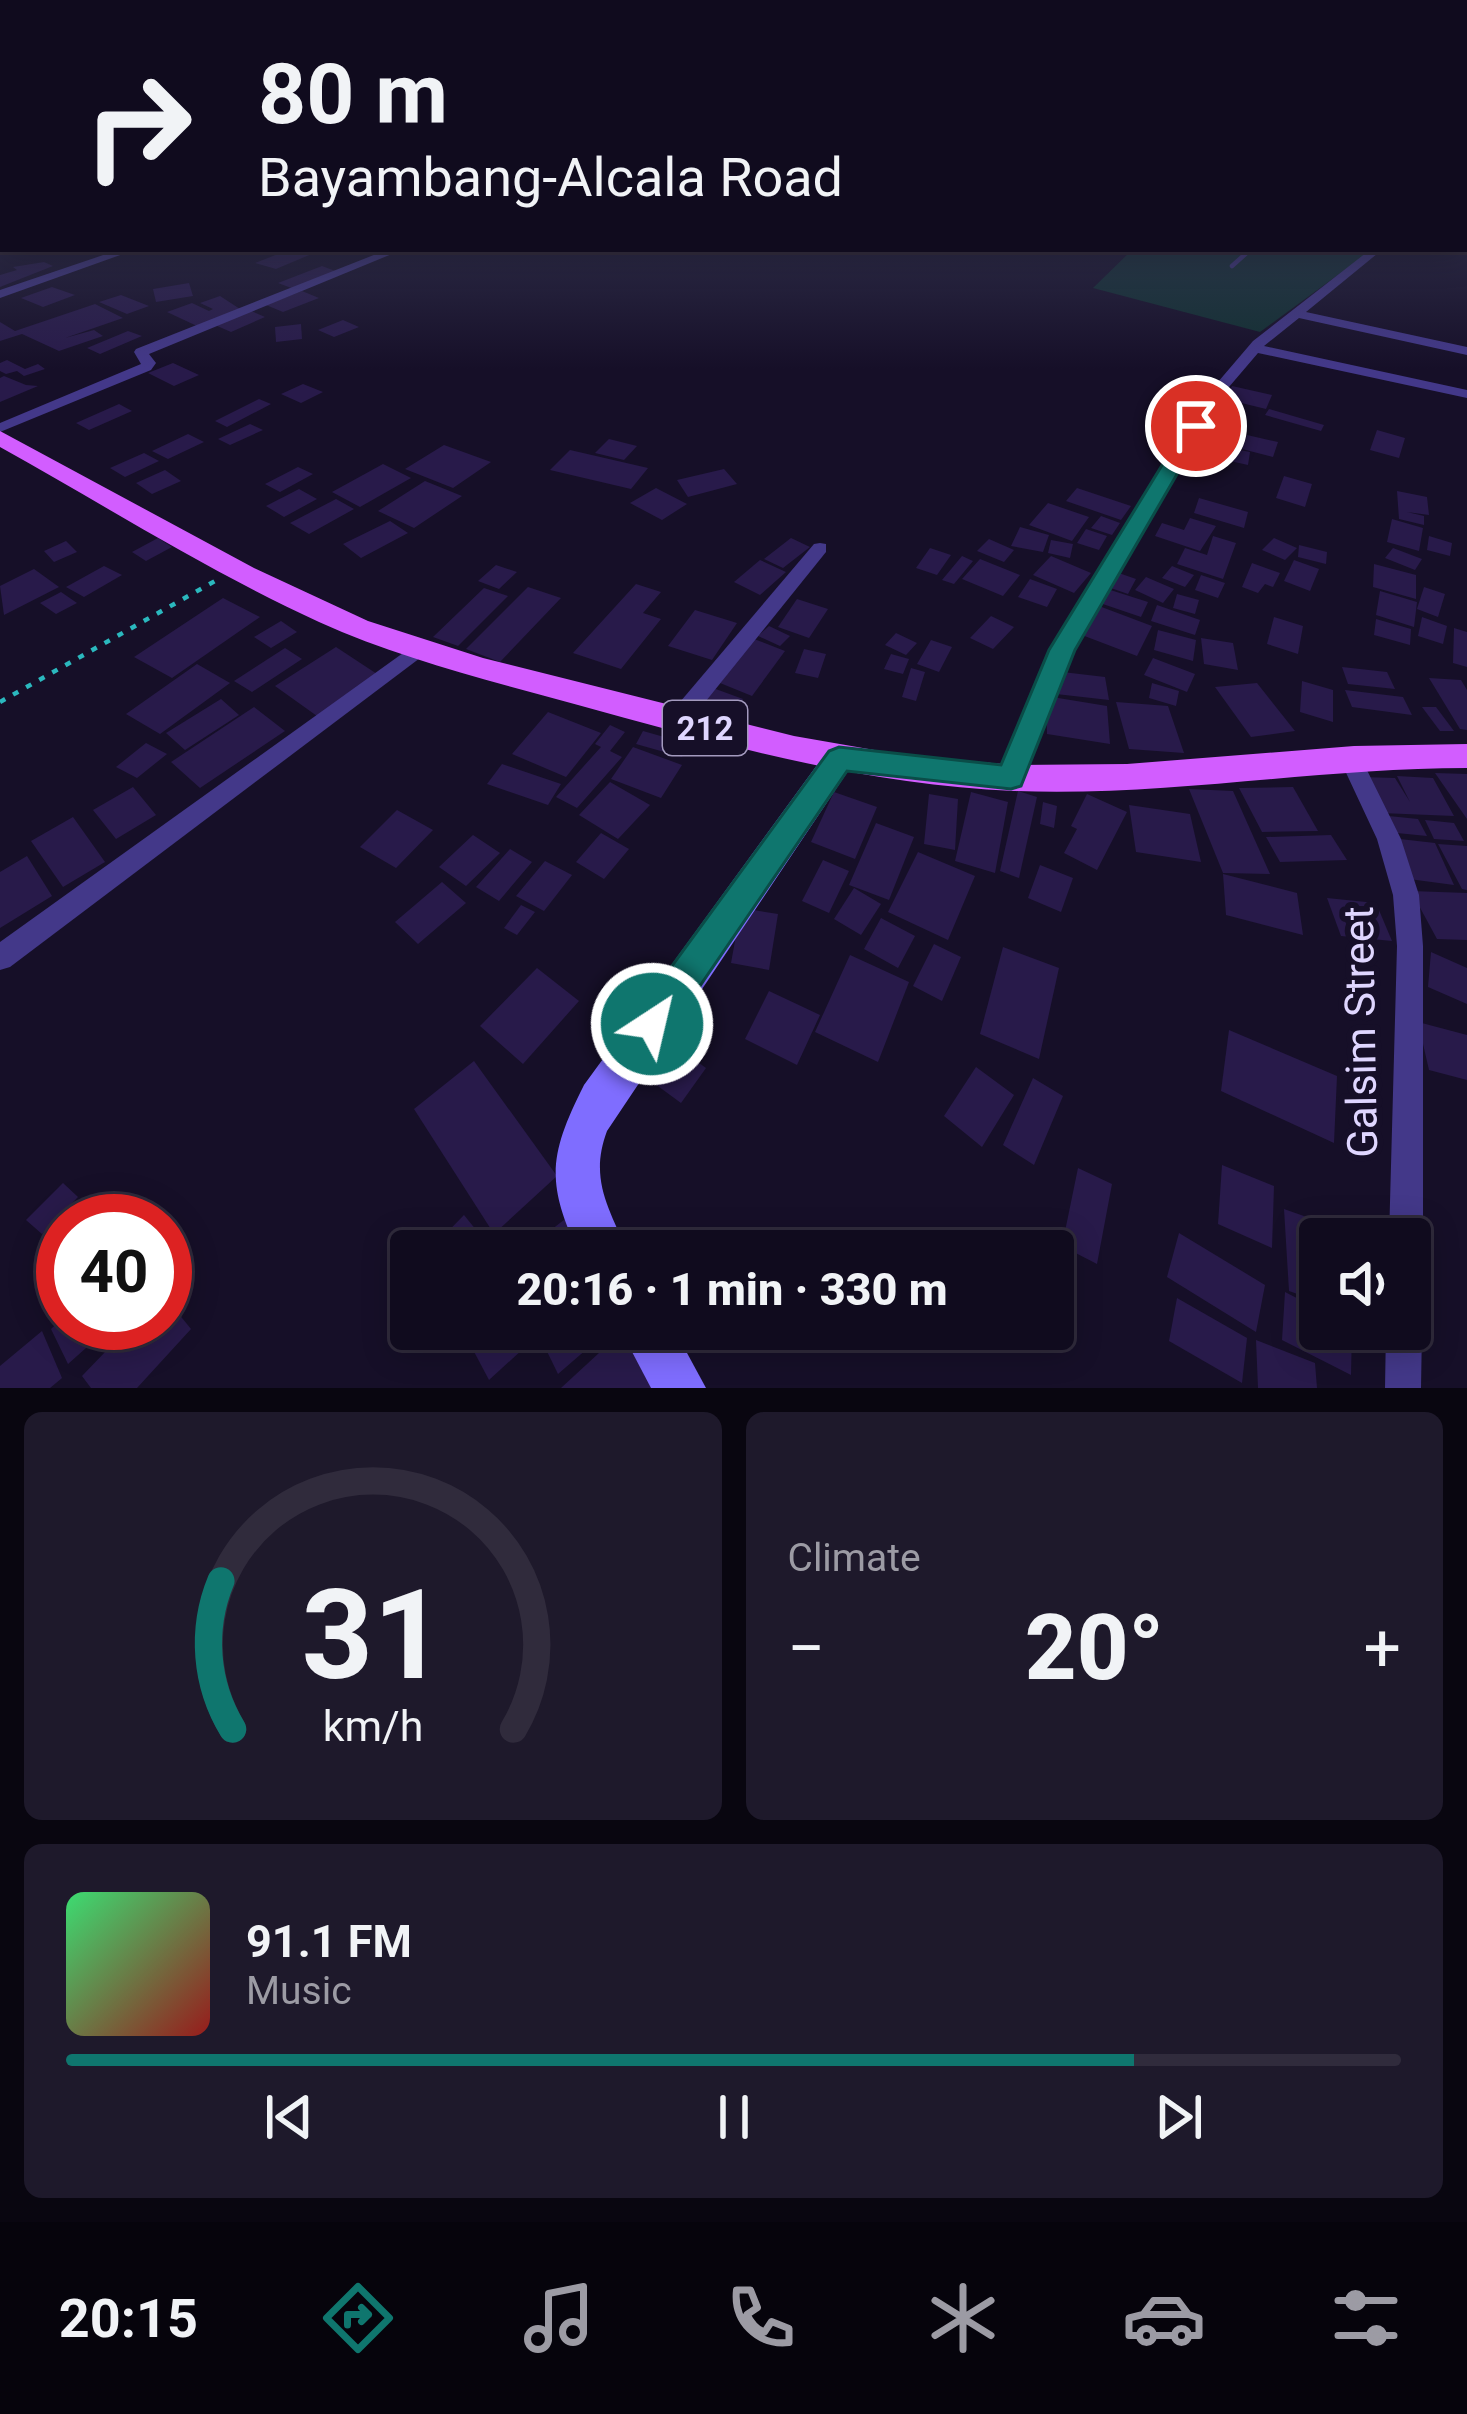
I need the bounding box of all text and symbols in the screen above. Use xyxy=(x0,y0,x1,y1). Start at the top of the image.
text: 80 m xyxy=(258,45,448,144)
icon: right xyxy=(60,48,216,204)
text: Bayambang-Alcala Road xyxy=(258,146,843,209)
pin xyxy=(1145,375,1247,477)
icon: arrive xyxy=(1163,393,1229,459)
road number: 212 xyxy=(663,701,747,755)
street label: Galsim Street xyxy=(1334,906,1387,1158)
position arrow xyxy=(589,961,715,1087)
speed limit sign: 40 xyxy=(36,1194,192,1350)
map controls xyxy=(1299,1218,1431,1350)
button: sound xyxy=(1299,1218,1431,1350)
text: 20:16 · 1 min · 330 m xyxy=(516,1263,948,1316)
text: Climate xyxy=(788,1535,921,1581)
text: 31 xyxy=(301,1562,444,1708)
text: 20° xyxy=(1025,1596,1164,1701)
text: − xyxy=(788,1610,825,1687)
text: + xyxy=(1364,1610,1401,1687)
text: km/h xyxy=(322,1701,423,1751)
text: 91.1 FM xyxy=(246,1915,412,1968)
text: Music xyxy=(246,1968,352,2014)
icon: previous xyxy=(256,2084,322,2150)
icon: pause xyxy=(701,2084,767,2150)
icon: next xyxy=(1146,2084,1212,2150)
icon: directions xyxy=(316,2276,400,2360)
icon: music xyxy=(517,2276,601,2360)
icon: phone xyxy=(719,2276,803,2360)
icon: climate xyxy=(921,2276,1005,2360)
icon: car xyxy=(1122,2276,1206,2360)
icon: filters xyxy=(1324,2276,1408,2360)
text: 20:15 xyxy=(59,2287,198,2350)

